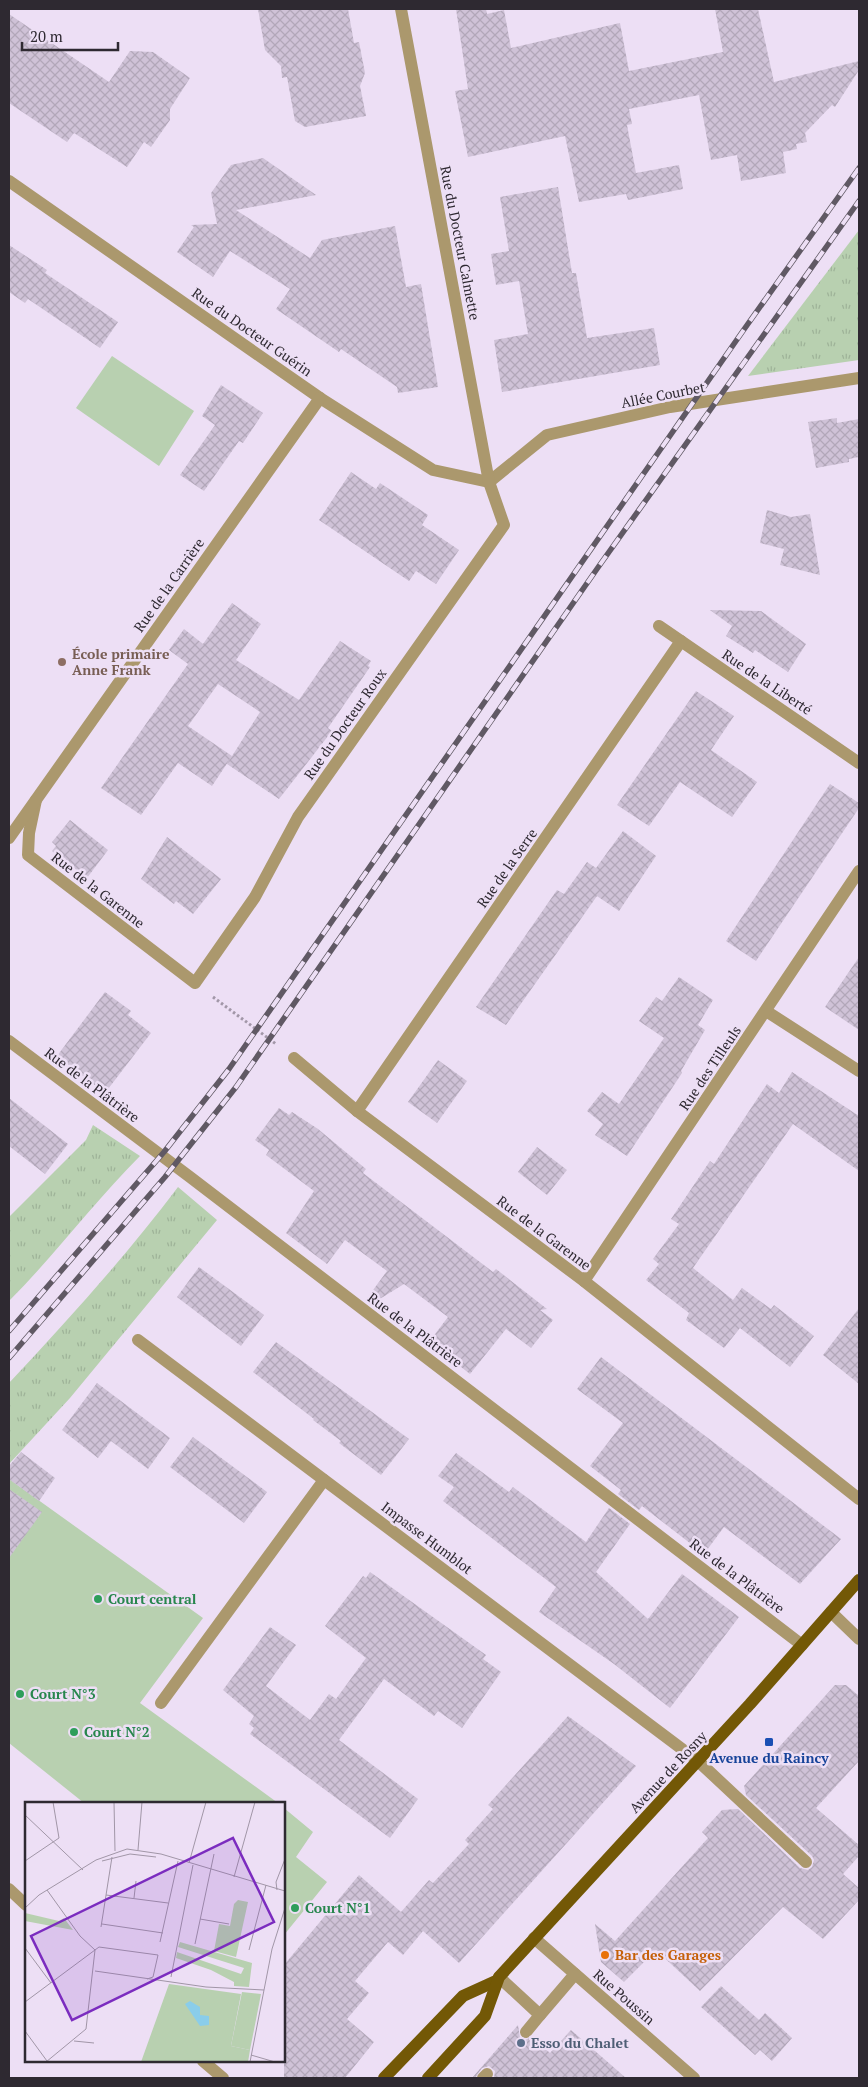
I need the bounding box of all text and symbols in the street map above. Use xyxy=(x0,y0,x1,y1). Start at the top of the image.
scale bar xyxy=(22,20,119,52)
text: 20 m xyxy=(30,26,63,46)
street label: Rue du Docteur Calmette xyxy=(436,164,485,322)
street label: Rue du Docteur Guérin xyxy=(188,283,317,381)
street label: Allée Courbet xyxy=(619,377,707,412)
street label: Rue de la Carrière xyxy=(129,534,208,636)
place label: École primaire Anne Frank xyxy=(72,644,170,679)
street label: Rue de la Liberté xyxy=(719,644,816,719)
marker: École primaire Anne Frank xyxy=(56,656,68,668)
street label: Rue du Docteur Roux xyxy=(299,664,391,783)
street label: Rue de la Serre xyxy=(472,824,541,911)
street label: Rue de la Garenne xyxy=(48,847,149,932)
street label: Rue des Tilleuls xyxy=(674,1022,745,1114)
street label: Rue de la Plâtrière xyxy=(41,1043,144,1127)
street label: Rue de la Garenne xyxy=(493,1191,595,1274)
street label: Rue de la Plâtrière xyxy=(364,1288,467,1372)
street label: Impasse Humblot xyxy=(378,1497,477,1579)
street label: Rue de la Plâtrière xyxy=(686,1534,789,1618)
place label: Court central xyxy=(108,1589,197,1608)
marker: Court central xyxy=(92,1593,104,1605)
place label: Court N°3 xyxy=(30,1684,96,1703)
marker: Court N°3 xyxy=(14,1688,26,1700)
place label: Court N°2 xyxy=(84,1722,150,1741)
marker: Court N°2 xyxy=(68,1726,80,1738)
street label: Avenue de Rosny xyxy=(625,1726,711,1817)
marker: Avenue du Raincy xyxy=(763,1736,775,1748)
place label: Avenue du Raincy xyxy=(709,1748,829,1767)
inset map xyxy=(25,1802,285,2062)
place label: Court N°1 xyxy=(305,1898,371,1917)
marker: Court N°1 xyxy=(289,1902,301,1914)
place label: Bar des Garages xyxy=(615,1945,721,1964)
marker: Bar des Garages xyxy=(599,1949,611,1961)
street label: Rue Poussin xyxy=(590,1965,660,2029)
place label: Esso du Chalet xyxy=(531,2033,629,2052)
marker: Esso du Chalet xyxy=(515,2037,527,2049)

